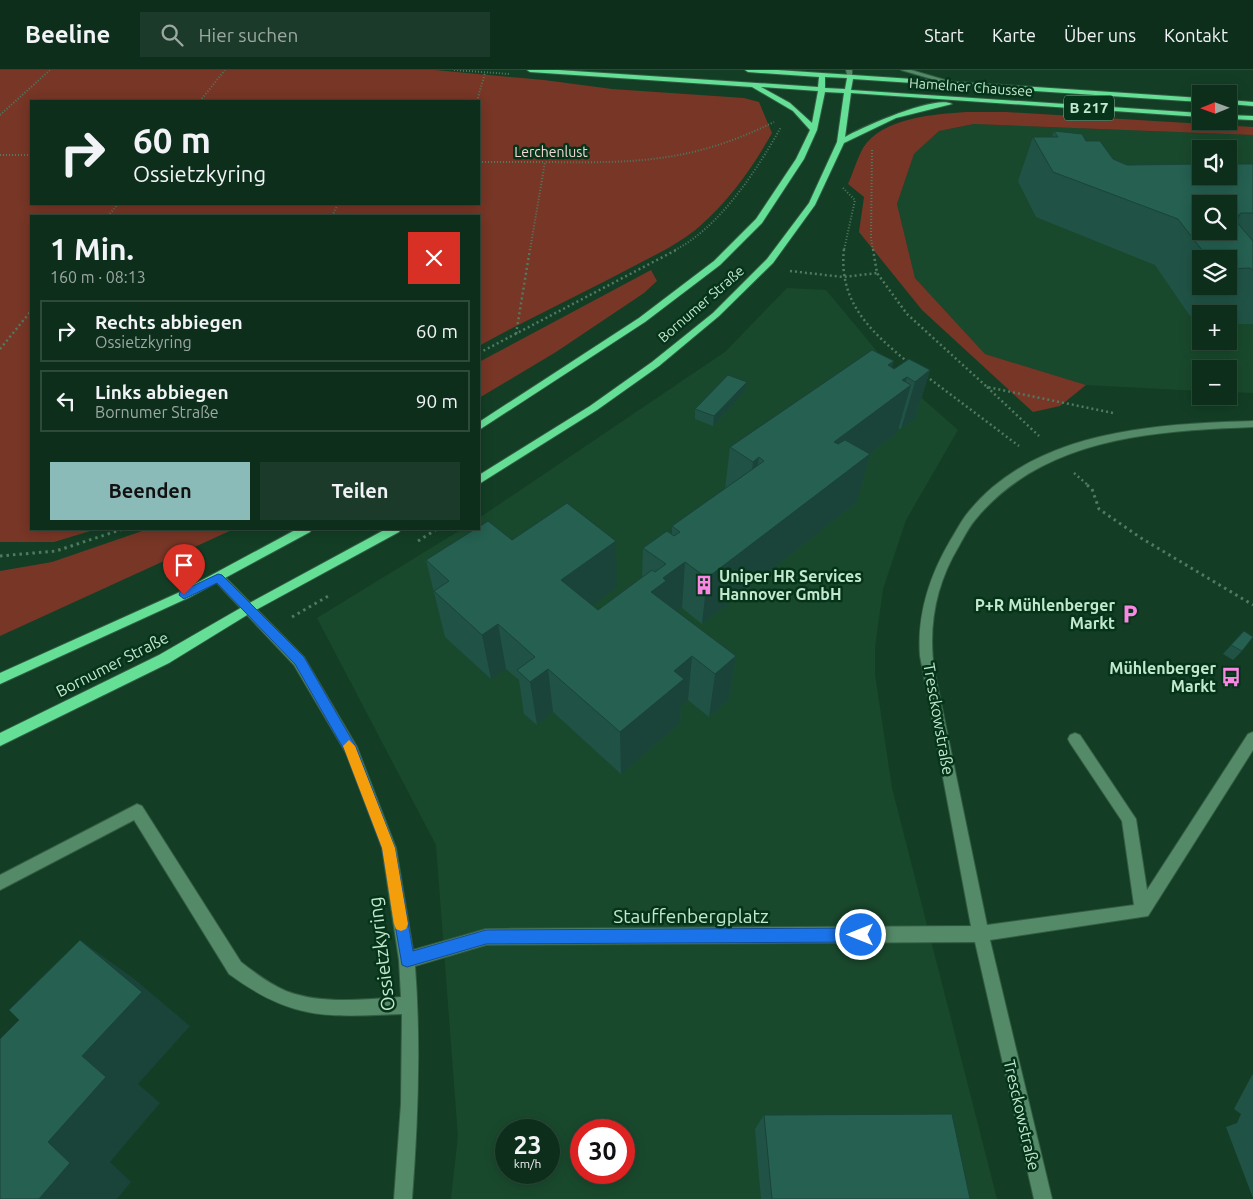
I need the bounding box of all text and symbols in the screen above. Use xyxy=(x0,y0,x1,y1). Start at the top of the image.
search box xyxy=(140,12,490,57)
text: Beeline xyxy=(25,21,110,48)
icon: search xyxy=(158,21,186,49)
text: Hier suchen xyxy=(198,24,298,46)
text: Start xyxy=(924,25,964,45)
text: Karte xyxy=(992,25,1036,45)
text: Über uns xyxy=(1064,25,1136,45)
text: Kontakt xyxy=(1164,25,1228,45)
street label: Hamelner Chaussee xyxy=(909,75,1033,99)
north arrow xyxy=(1192,85,1238,130)
map controls xyxy=(1192,85,1237,405)
road number: B 217 xyxy=(1064,96,1114,120)
icon: right xyxy=(50,120,115,185)
text: 60 m xyxy=(133,120,211,160)
button: sound xyxy=(1192,140,1237,185)
park label: Lerchenlust xyxy=(514,144,588,160)
text: Ossietzkyring xyxy=(133,161,266,186)
button: search xyxy=(1192,195,1237,240)
text: 1 Min. xyxy=(50,232,134,266)
button: close xyxy=(408,232,460,284)
button: layers xyxy=(1192,250,1237,295)
street label: Bornumer Straße xyxy=(655,262,747,346)
text: 160 m · 08:13 xyxy=(50,268,146,286)
button: + xyxy=(1192,305,1237,350)
text: Rechts abbiegen xyxy=(95,311,243,333)
icon: right xyxy=(52,317,80,345)
text: 60 m xyxy=(416,320,458,342)
text: Ossietzkyring xyxy=(95,333,192,351)
button: − xyxy=(1192,360,1237,405)
text: Links abbiegen xyxy=(95,381,229,403)
icon: left xyxy=(52,387,80,415)
text: 90 m xyxy=(416,390,458,412)
text: Bornumer Straße xyxy=(95,403,219,421)
button: Beenden xyxy=(50,462,250,520)
button: Teilen xyxy=(260,462,460,520)
pin xyxy=(163,544,205,595)
icon: arrive xyxy=(170,551,198,579)
place label: Uniper HR Services Hannover GmbH xyxy=(719,567,862,603)
building icon: Uniper HR Services Hannover GmbH xyxy=(693,574,715,596)
place label: P+R Mühlenberger Markt xyxy=(975,596,1115,632)
parking icon: P+R Mühlenberger Markt xyxy=(1119,603,1141,625)
street label: Bornumer Straße xyxy=(53,628,171,700)
place label: Mühlenberger Markt xyxy=(1109,659,1216,695)
street label: Tresckowstraße xyxy=(920,662,958,776)
bus stop icon: Mühlenberger Markt xyxy=(1220,666,1242,688)
street label: Ossietzkyring xyxy=(363,896,399,1012)
street label: Stauffenbergplatz xyxy=(613,905,769,927)
position arrow xyxy=(834,908,886,960)
street label: Tresckowstraße xyxy=(1001,1058,1043,1172)
speed limit sign: 30 xyxy=(570,1119,635,1184)
text: 23 xyxy=(513,1131,542,1159)
text: km/h xyxy=(514,1157,541,1170)

